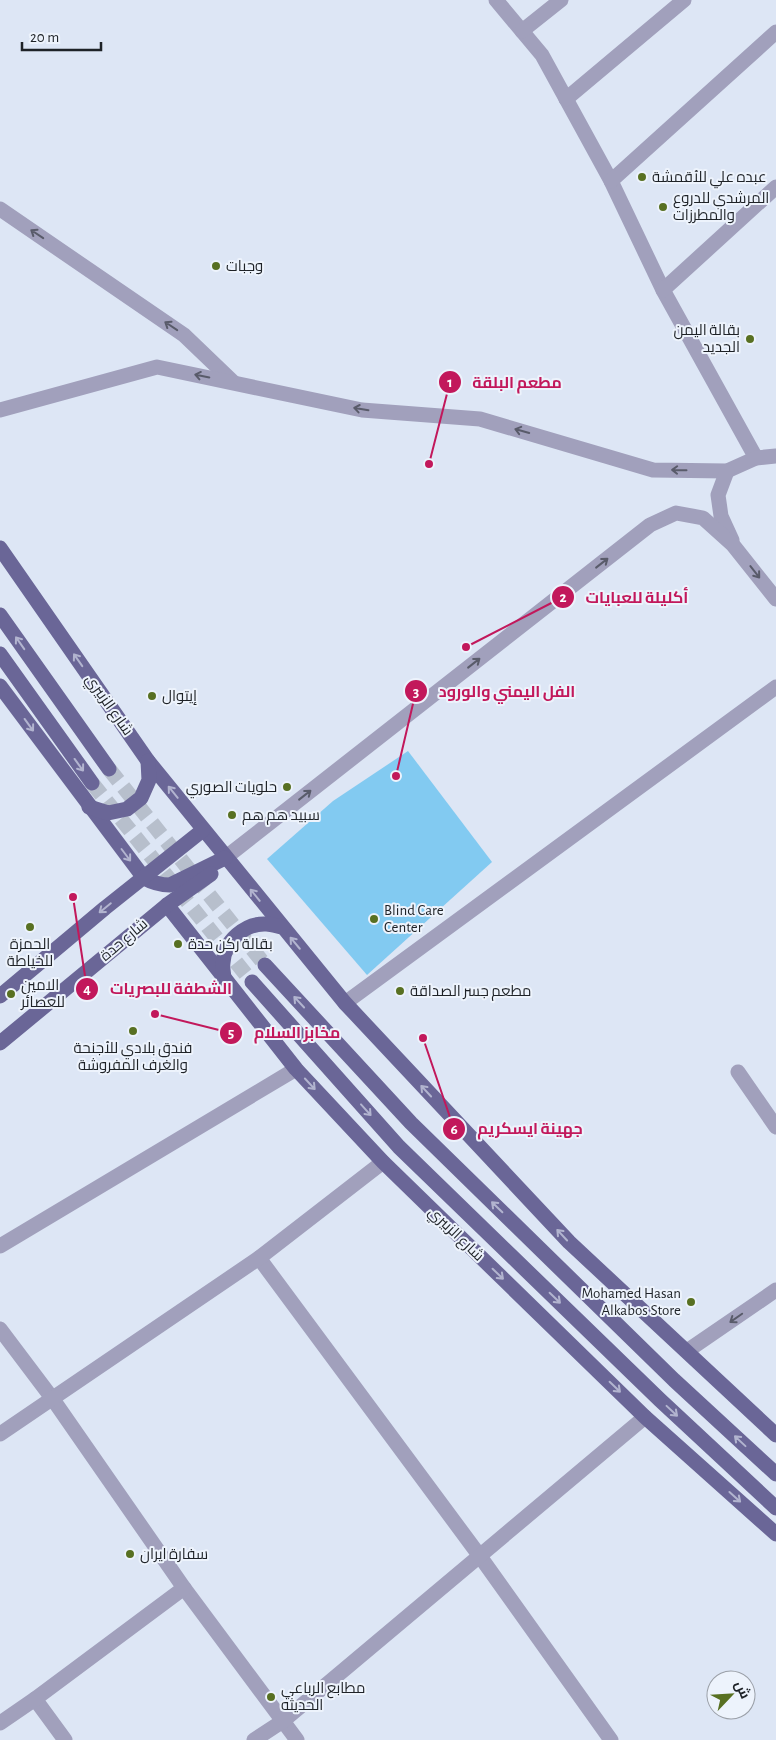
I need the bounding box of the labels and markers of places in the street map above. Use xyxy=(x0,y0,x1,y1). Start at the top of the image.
place label: عبده علي للأقمشة xyxy=(652,169,767,189)
marker: عبده علي للأقمشة xyxy=(636,171,648,183)
place label: المرشدي للدروع والمطرزات xyxy=(673,190,769,224)
marker: المرشدي للدروع والمطرزات xyxy=(657,201,669,213)
place label: وجبات xyxy=(226,259,263,275)
marker: وجبات xyxy=(210,260,222,272)
place label: بقالة اليمن الجديد xyxy=(674,323,740,355)
marker: بقالة اليمن الجديد xyxy=(744,333,756,345)
callout: مطعم البلقة xyxy=(437,366,572,397)
callout: أكليلة للعبايات xyxy=(551,582,698,613)
callout: الفل اليمني والورود xyxy=(403,676,585,707)
place label: إيتوال xyxy=(162,689,197,705)
marker: إيتوال xyxy=(146,690,158,702)
place label: حلويات الصوري xyxy=(186,780,277,799)
marker: حلويات الصوري xyxy=(281,781,293,793)
place label: سبيد هم هم xyxy=(242,808,320,825)
marker: سبيد هم هم xyxy=(226,809,238,821)
place label: Blind Care Center xyxy=(384,903,444,935)
marker: Blind Care Center xyxy=(368,913,380,925)
marker: الحمزة للخياطة xyxy=(24,921,36,933)
place label: الحمزة للخياطة xyxy=(7,937,53,969)
place label: بقالة ركن حدة xyxy=(188,937,273,954)
marker: بقالة ركن حدة xyxy=(172,938,184,950)
callout: الشطفة للبصريات xyxy=(75,973,242,1004)
place label: الامين للعصائر xyxy=(20,978,65,1011)
place label: مطعم جسر الصداقة xyxy=(410,984,532,1001)
marker: مطعم جسر الصداقة xyxy=(394,985,406,997)
marker: الامين للعصائر xyxy=(5,988,17,1000)
callout: مخابز السلام xyxy=(219,1017,350,1048)
marker: فندق بلادي للأجنحة والغرف المفروشة xyxy=(127,1025,139,1037)
place label: فندق بلادي للأجنحة والغرف المفروشة xyxy=(74,1041,192,1074)
callout: جهينة ايسكريم xyxy=(442,1113,593,1144)
place label: Mohamed Hasan Alkabos Store xyxy=(581,1286,681,1318)
marker: Mohamed Hasan Alkabos Store xyxy=(685,1296,697,1308)
place label: سفارة ايران xyxy=(140,1547,208,1564)
marker: سفارة ايران xyxy=(124,1548,136,1560)
place label: مطابع الرباعي الحديثه xyxy=(281,1681,365,1713)
marker: مطابع الرباعي الحديثه xyxy=(265,1691,277,1703)

